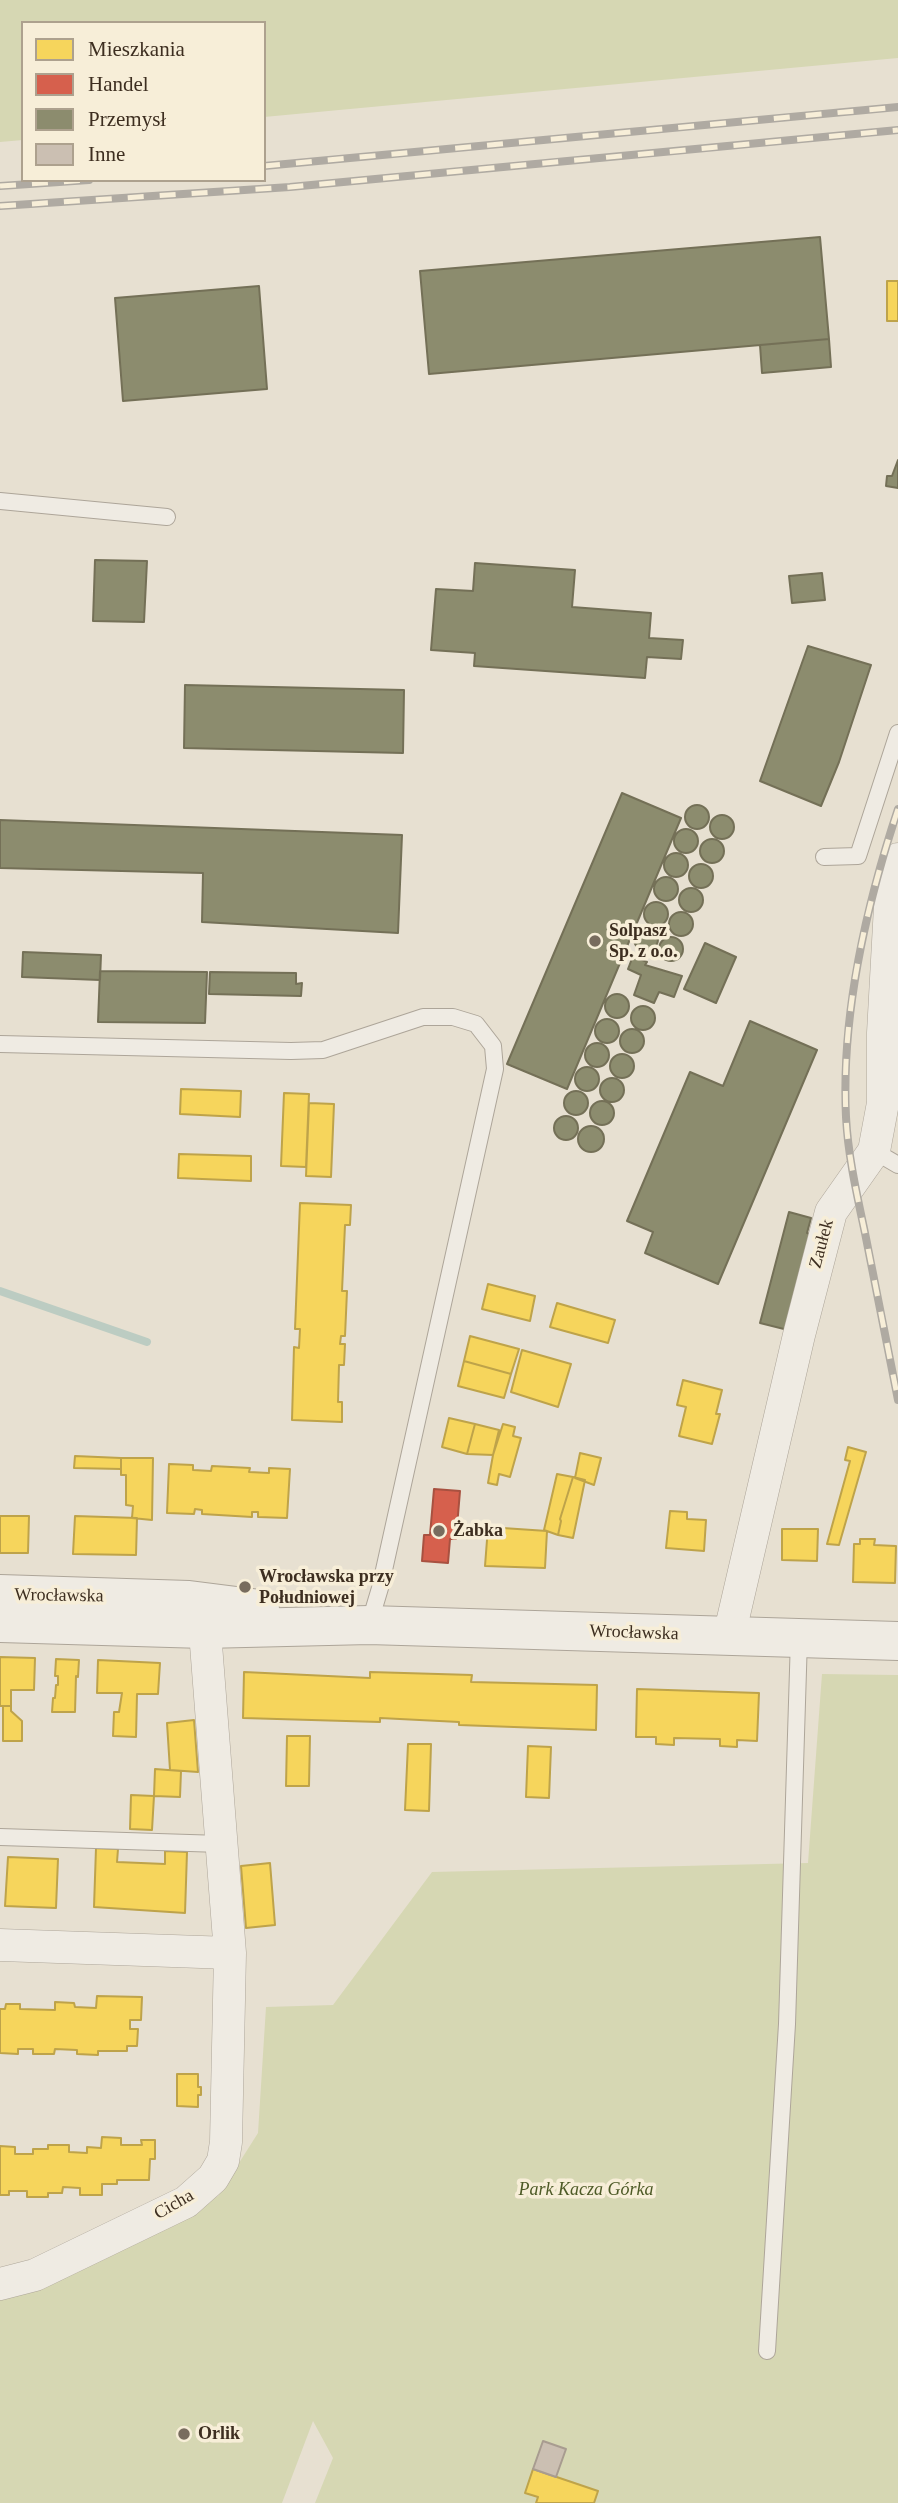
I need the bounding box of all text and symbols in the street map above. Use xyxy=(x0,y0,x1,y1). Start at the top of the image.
legend xyxy=(21,21,266,182)
text: Mieszkania xyxy=(88,37,185,61)
text: Handel xyxy=(88,72,149,96)
text: Przemysł xyxy=(88,107,166,131)
text: Inne xyxy=(88,142,125,166)
place label: Solpasz Sp. z o.o. xyxy=(609,920,678,962)
marker: Solpasz Sp. z o.o. xyxy=(587,933,603,949)
street label: Zaułek xyxy=(805,1217,839,1271)
place label: Żabka xyxy=(453,1520,503,1542)
marker: Żabka xyxy=(431,1523,447,1539)
place label: Wrocławska przy Południowej xyxy=(259,1566,394,1608)
marker: Wrocławska przy Południowej xyxy=(237,1579,253,1595)
street label: Wrocławska xyxy=(14,1584,104,1608)
street label: Wrocławska xyxy=(589,1621,679,1645)
park label: Park Kacza Górka xyxy=(519,2179,653,2201)
street label: Cicha xyxy=(150,2185,198,2225)
place label: Orlik xyxy=(198,2423,240,2445)
marker: Orlik xyxy=(176,2426,192,2442)

